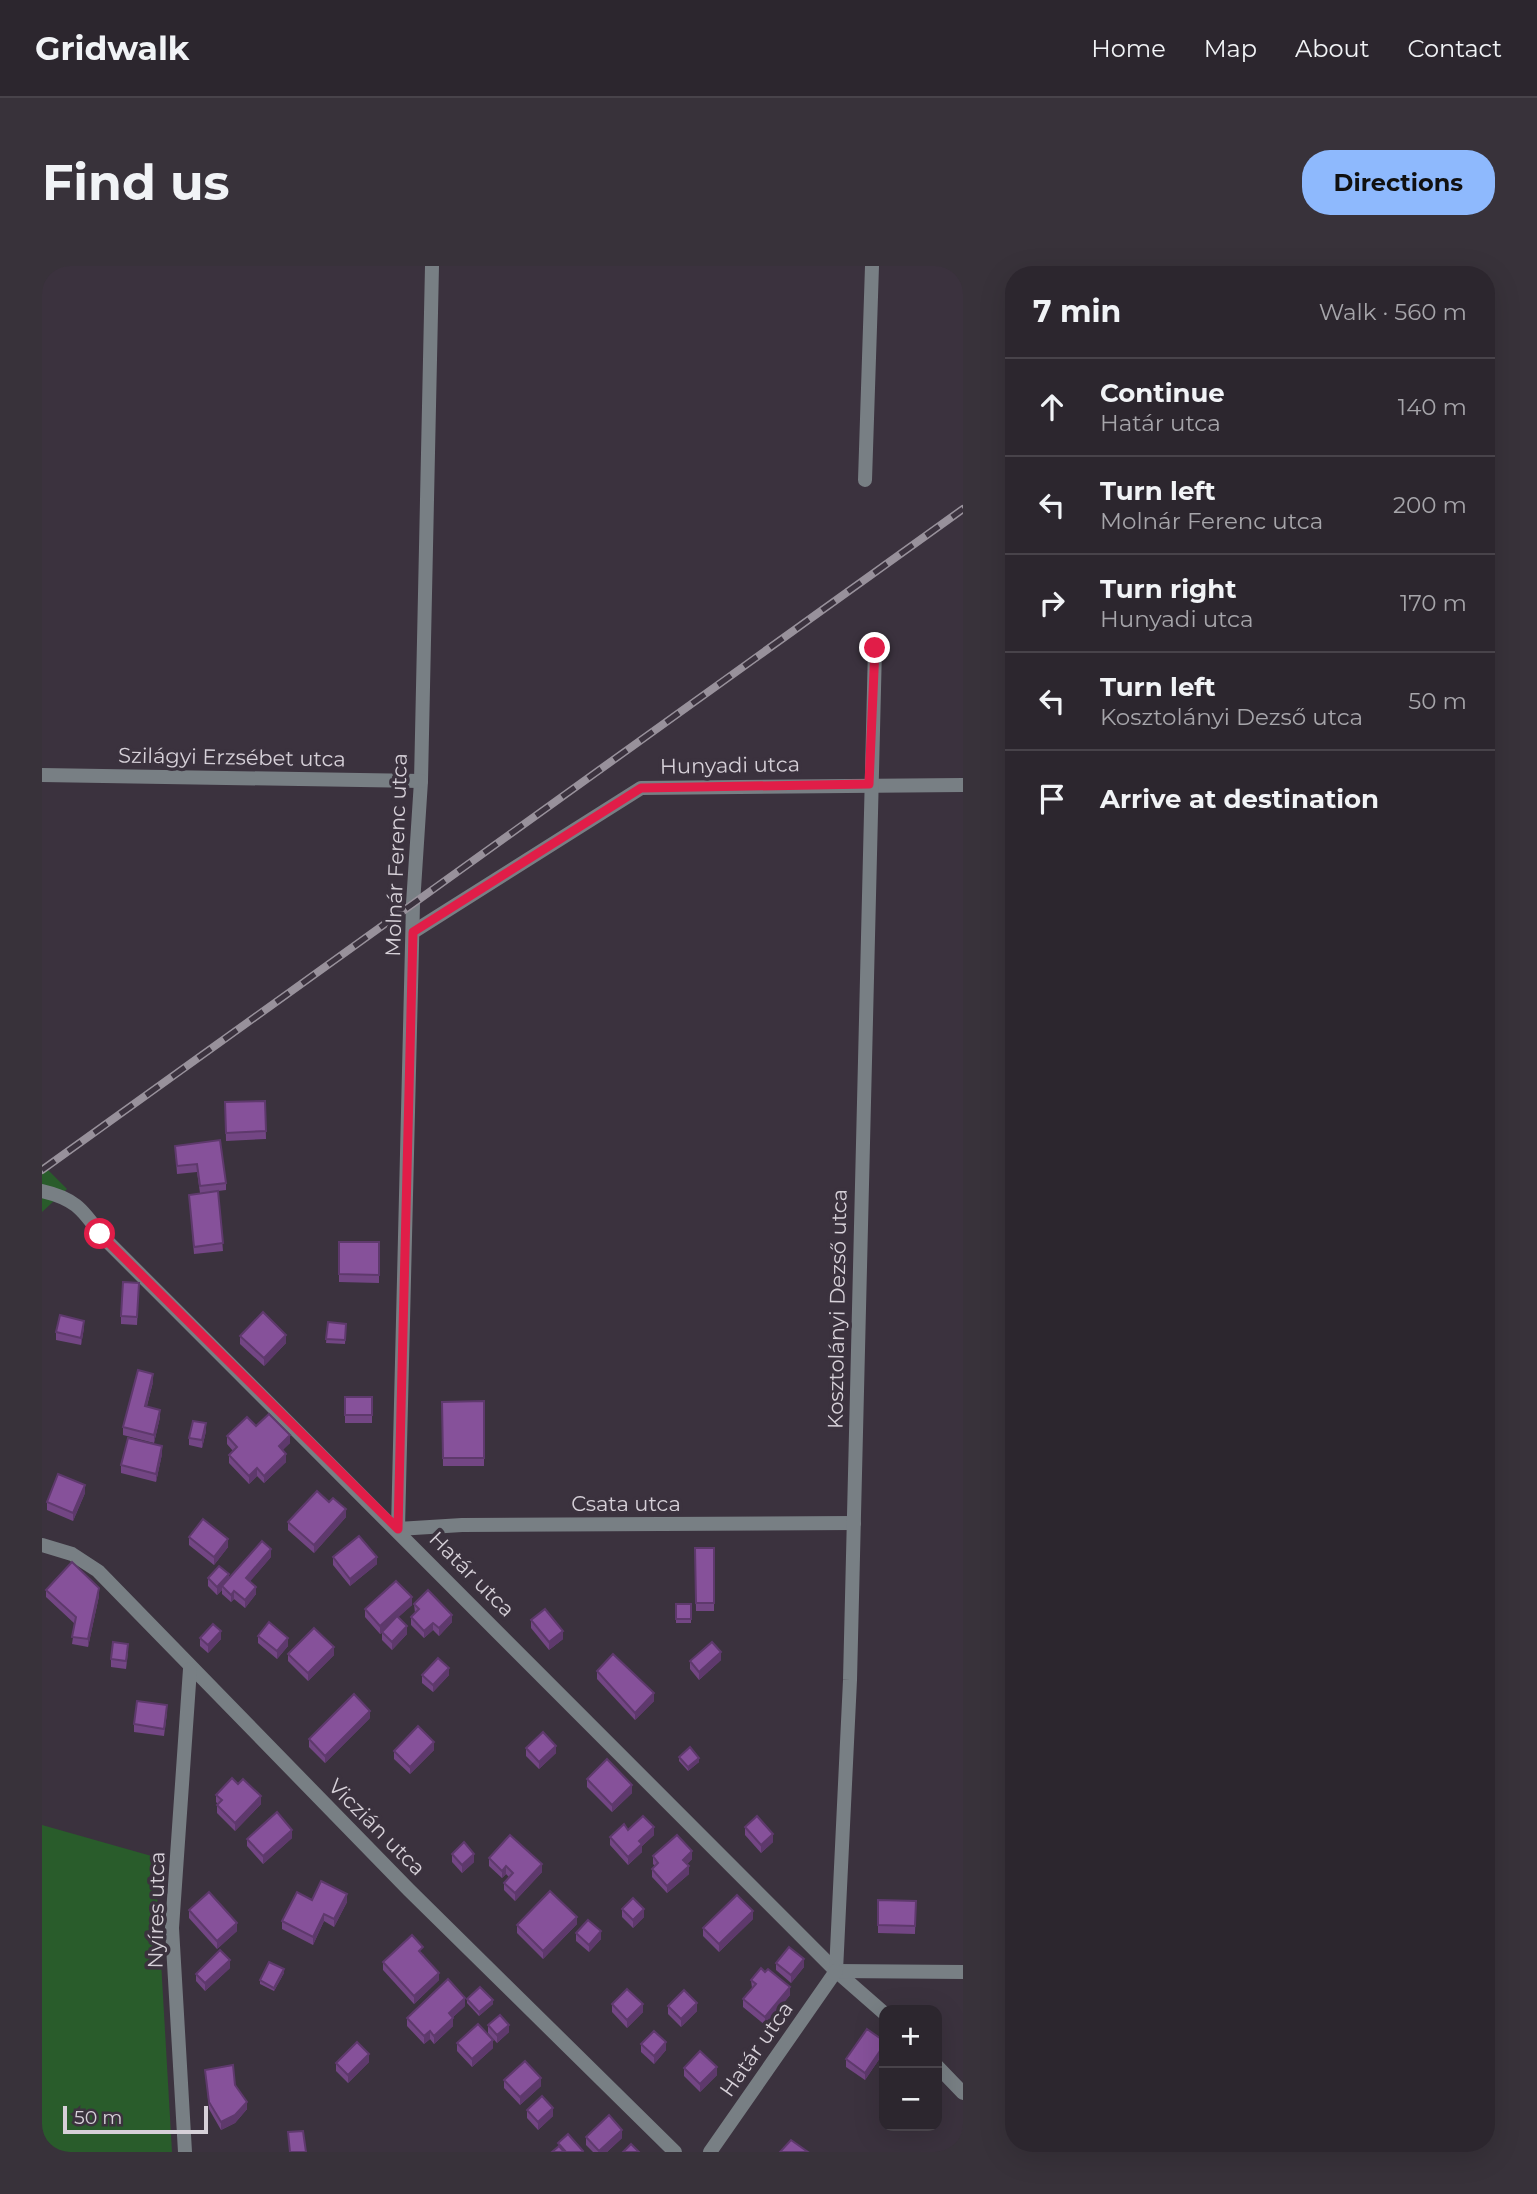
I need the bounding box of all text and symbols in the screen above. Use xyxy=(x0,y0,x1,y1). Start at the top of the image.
text: Gridwalk xyxy=(35,28,189,68)
text: Home xyxy=(1091,34,1166,63)
text: Map xyxy=(1204,34,1257,63)
text: About xyxy=(1295,34,1369,63)
text: Contact xyxy=(1407,34,1502,63)
button: Directions xyxy=(1302,150,1495,215)
text: Find us xyxy=(42,153,230,212)
text: 7 min xyxy=(1033,293,1121,330)
text: Walk · 560 m xyxy=(1319,298,1467,326)
text: Continue xyxy=(1100,377,1225,409)
icon: ahead xyxy=(1033,388,1071,426)
text: 140 m xyxy=(1398,393,1467,421)
text: Határ utca xyxy=(1100,409,1221,437)
text: Turn left xyxy=(1100,475,1216,507)
icon: left xyxy=(1033,486,1071,524)
text: 200 m xyxy=(1393,491,1467,519)
text: Molnár Ferenc utca xyxy=(1100,507,1323,535)
text: Turn right xyxy=(1100,573,1236,605)
icon: right xyxy=(1033,584,1071,622)
text: 170 m xyxy=(1400,589,1467,617)
text: Hunyadi utca xyxy=(1100,605,1254,633)
route end xyxy=(859,632,890,663)
text: Turn left xyxy=(1100,671,1216,703)
icon: left xyxy=(1033,682,1071,720)
text: 50 m xyxy=(1408,687,1467,715)
text: Kosztolányi Dezső utca xyxy=(1100,703,1363,731)
street label: Szilágyi Erzsébet utca xyxy=(118,743,346,771)
street label: Hunyadi utca xyxy=(660,751,800,779)
street label: Molnár Ferenc utca xyxy=(380,753,412,957)
icon: arrive xyxy=(1033,780,1071,818)
text: Arrive at destination xyxy=(1100,783,1379,815)
street label: Kosztolányi Dezső utca xyxy=(822,1189,852,1429)
route start xyxy=(84,1218,115,1249)
street label: Csata utca xyxy=(571,1491,681,1516)
street label: Határ utca xyxy=(424,1526,520,1622)
street label: Viczián utca xyxy=(323,1773,431,1881)
street label: Nyíres utca xyxy=(142,1851,170,1969)
street label: Határ utca xyxy=(714,1997,798,2101)
map controls xyxy=(879,2005,942,2131)
button: + xyxy=(879,2005,942,2068)
button: − xyxy=(879,2068,942,2131)
scale bar xyxy=(63,2103,208,2135)
text: 50 m xyxy=(74,2106,122,2129)

